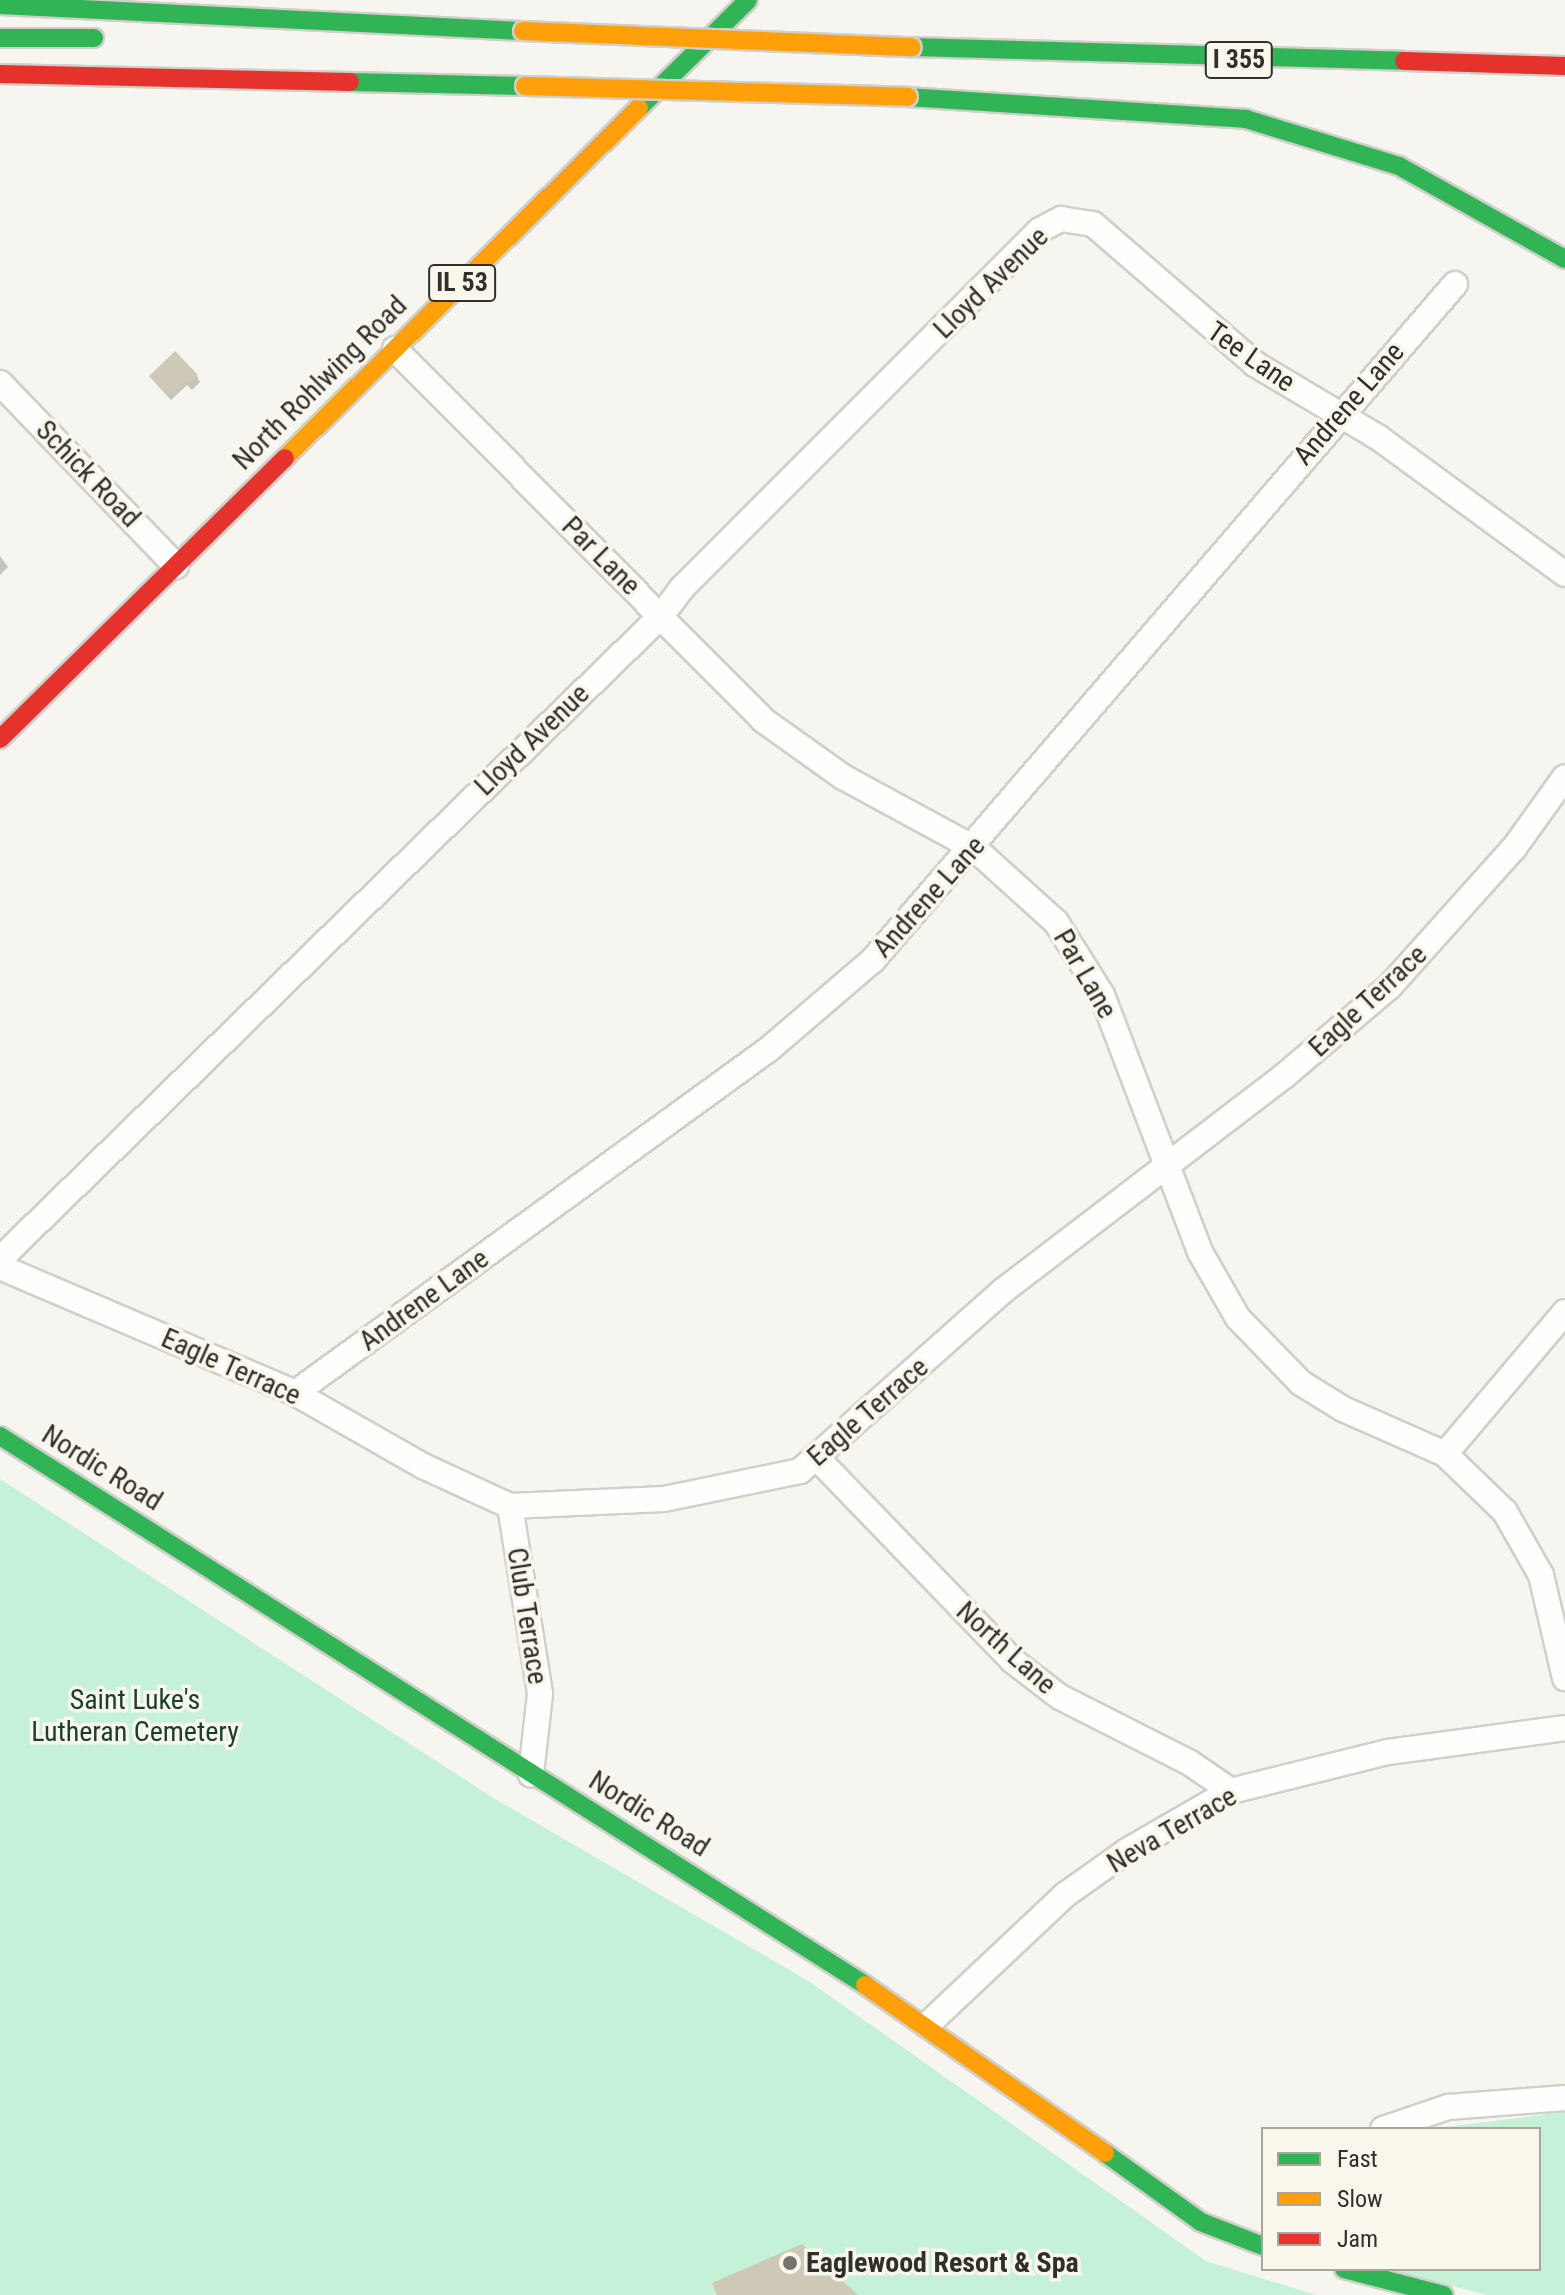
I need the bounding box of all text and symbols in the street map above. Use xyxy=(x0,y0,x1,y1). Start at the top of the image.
road number: I 355 xyxy=(1203,38,1275,82)
street label: Lloyd Avenue xyxy=(927,220,1055,346)
road number: IL 53 xyxy=(428,261,496,305)
street label: North Rohlwing Road xyxy=(226,289,414,477)
street label: Tee Lane xyxy=(1201,315,1301,399)
street label: Andrene Lane xyxy=(1287,336,1411,472)
street label: Schick Road xyxy=(29,414,147,534)
street label: Par Lane xyxy=(555,510,647,602)
street label: Lloyd Avenue xyxy=(468,677,596,803)
street label: Andrene Lane xyxy=(866,829,992,965)
street label: Par Lane xyxy=(1046,924,1124,1024)
street label: Eagle Terrace xyxy=(1302,938,1434,1064)
street label: Andrene Lane xyxy=(353,1242,495,1358)
street label: Eagle Terrace xyxy=(156,1321,306,1413)
street label: Eagle Terrace xyxy=(801,1350,935,1474)
street label: Nordic Road xyxy=(36,1418,168,1518)
street label: Club Terrace xyxy=(500,1545,554,1687)
street label: North Lane xyxy=(949,1595,1063,1701)
park label: Saint Luke's Lutheran Cemetery xyxy=(31,1683,239,1749)
street label: Nordic Road xyxy=(583,1764,715,1864)
street label: Neva Terrace xyxy=(1101,1779,1243,1881)
legend xyxy=(1261,2127,1541,2271)
text: Fast xyxy=(1337,2145,1378,2173)
text: Slow xyxy=(1337,2185,1383,2213)
text: Jam xyxy=(1337,2225,1378,2253)
place label: Eaglewood Resort & Spa xyxy=(806,2246,1079,2280)
marker: Eaglewood Resort & Spa xyxy=(781,2254,799,2272)

